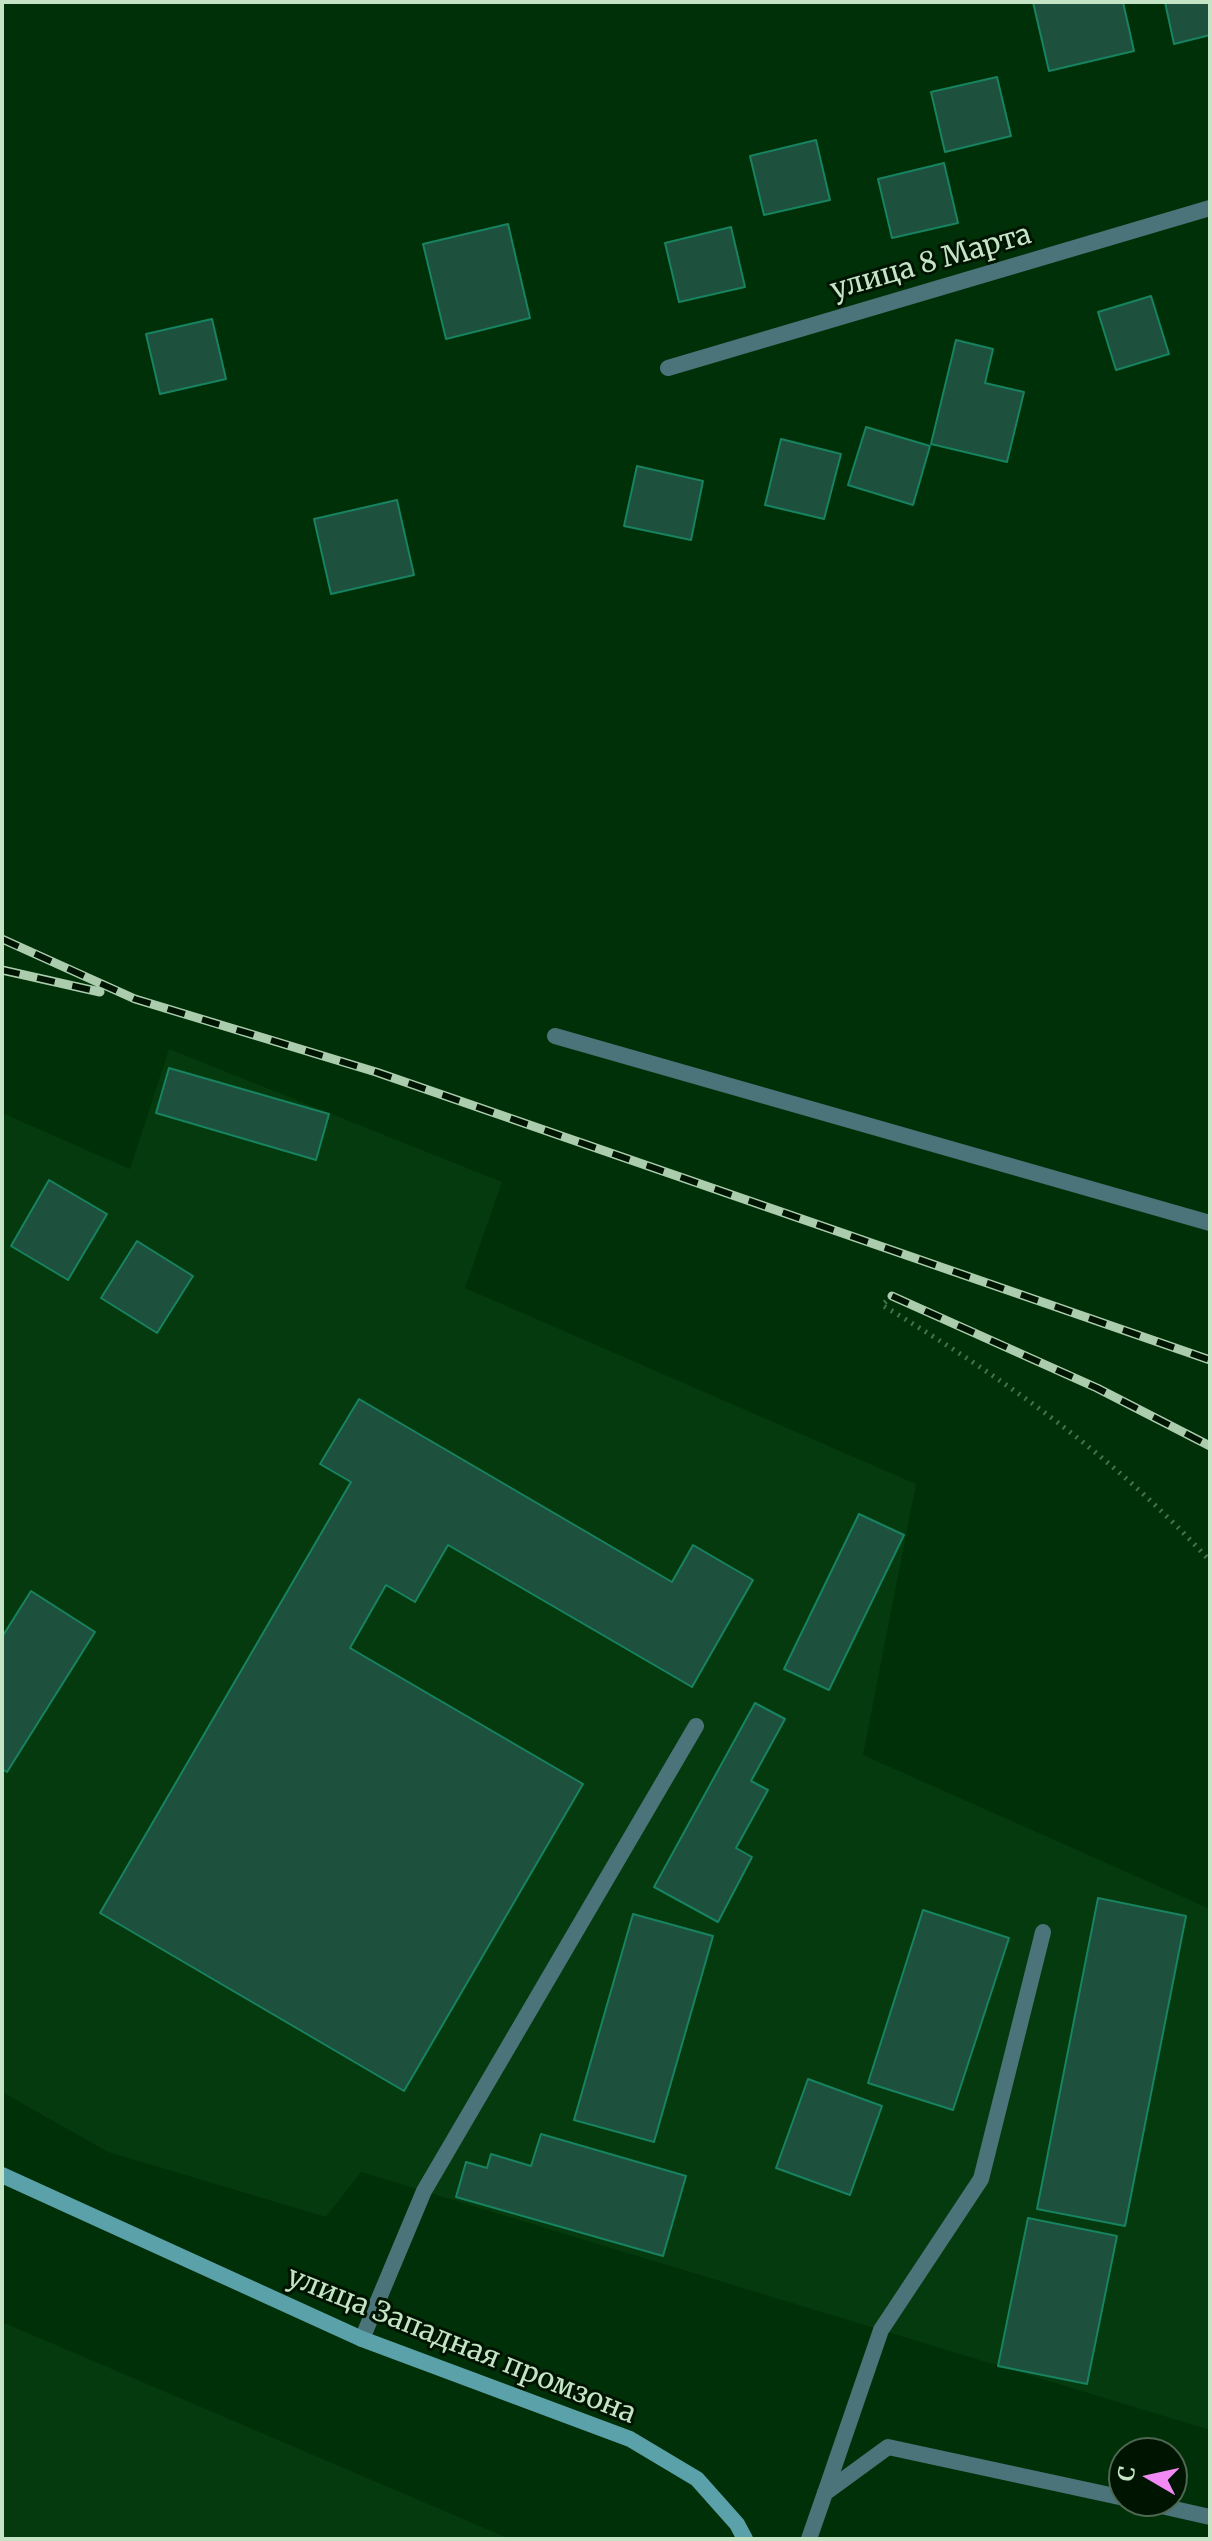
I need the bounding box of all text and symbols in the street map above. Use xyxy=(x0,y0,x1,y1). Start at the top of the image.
street label: улица 8 Марта xyxy=(827,218,1035,308)
street label: улица Западная промзона xyxy=(282,2261,640,2431)
north arrow xyxy=(1108,2437,1188,2517)
text: С xyxy=(1111,2464,1141,2483)

